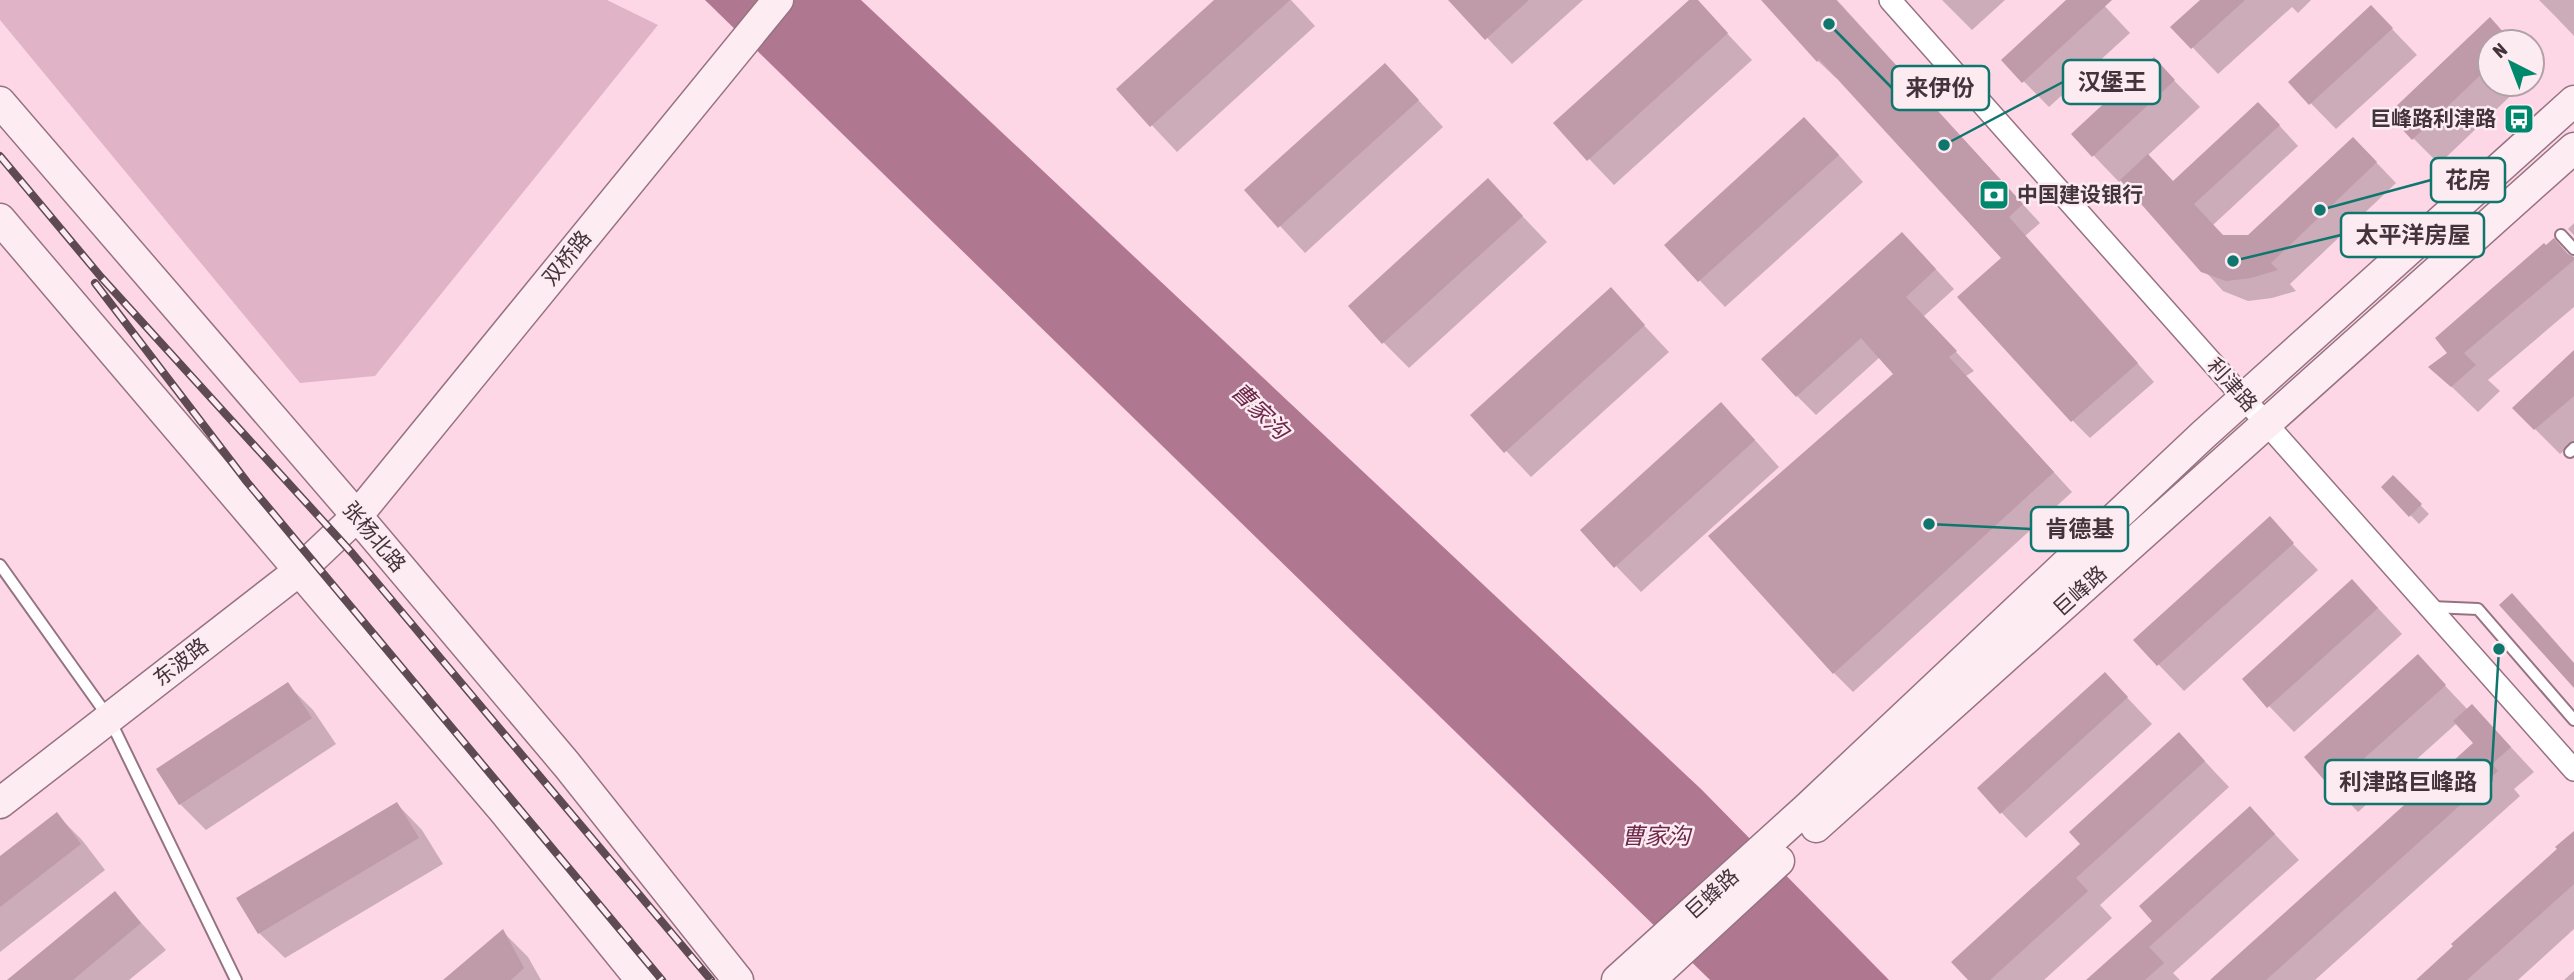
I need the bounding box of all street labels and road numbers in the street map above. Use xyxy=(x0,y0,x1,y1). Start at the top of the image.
street label: 双桥路 xyxy=(537,225,595,289)
street label: 利津路 xyxy=(2203,353,2263,416)
street label: 张杨北路 xyxy=(339,496,411,576)
street label: 巨峰路 xyxy=(2048,560,2111,620)
street label: 东波路 xyxy=(148,632,213,690)
street label: 巨蜂路 xyxy=(1680,863,1743,923)

